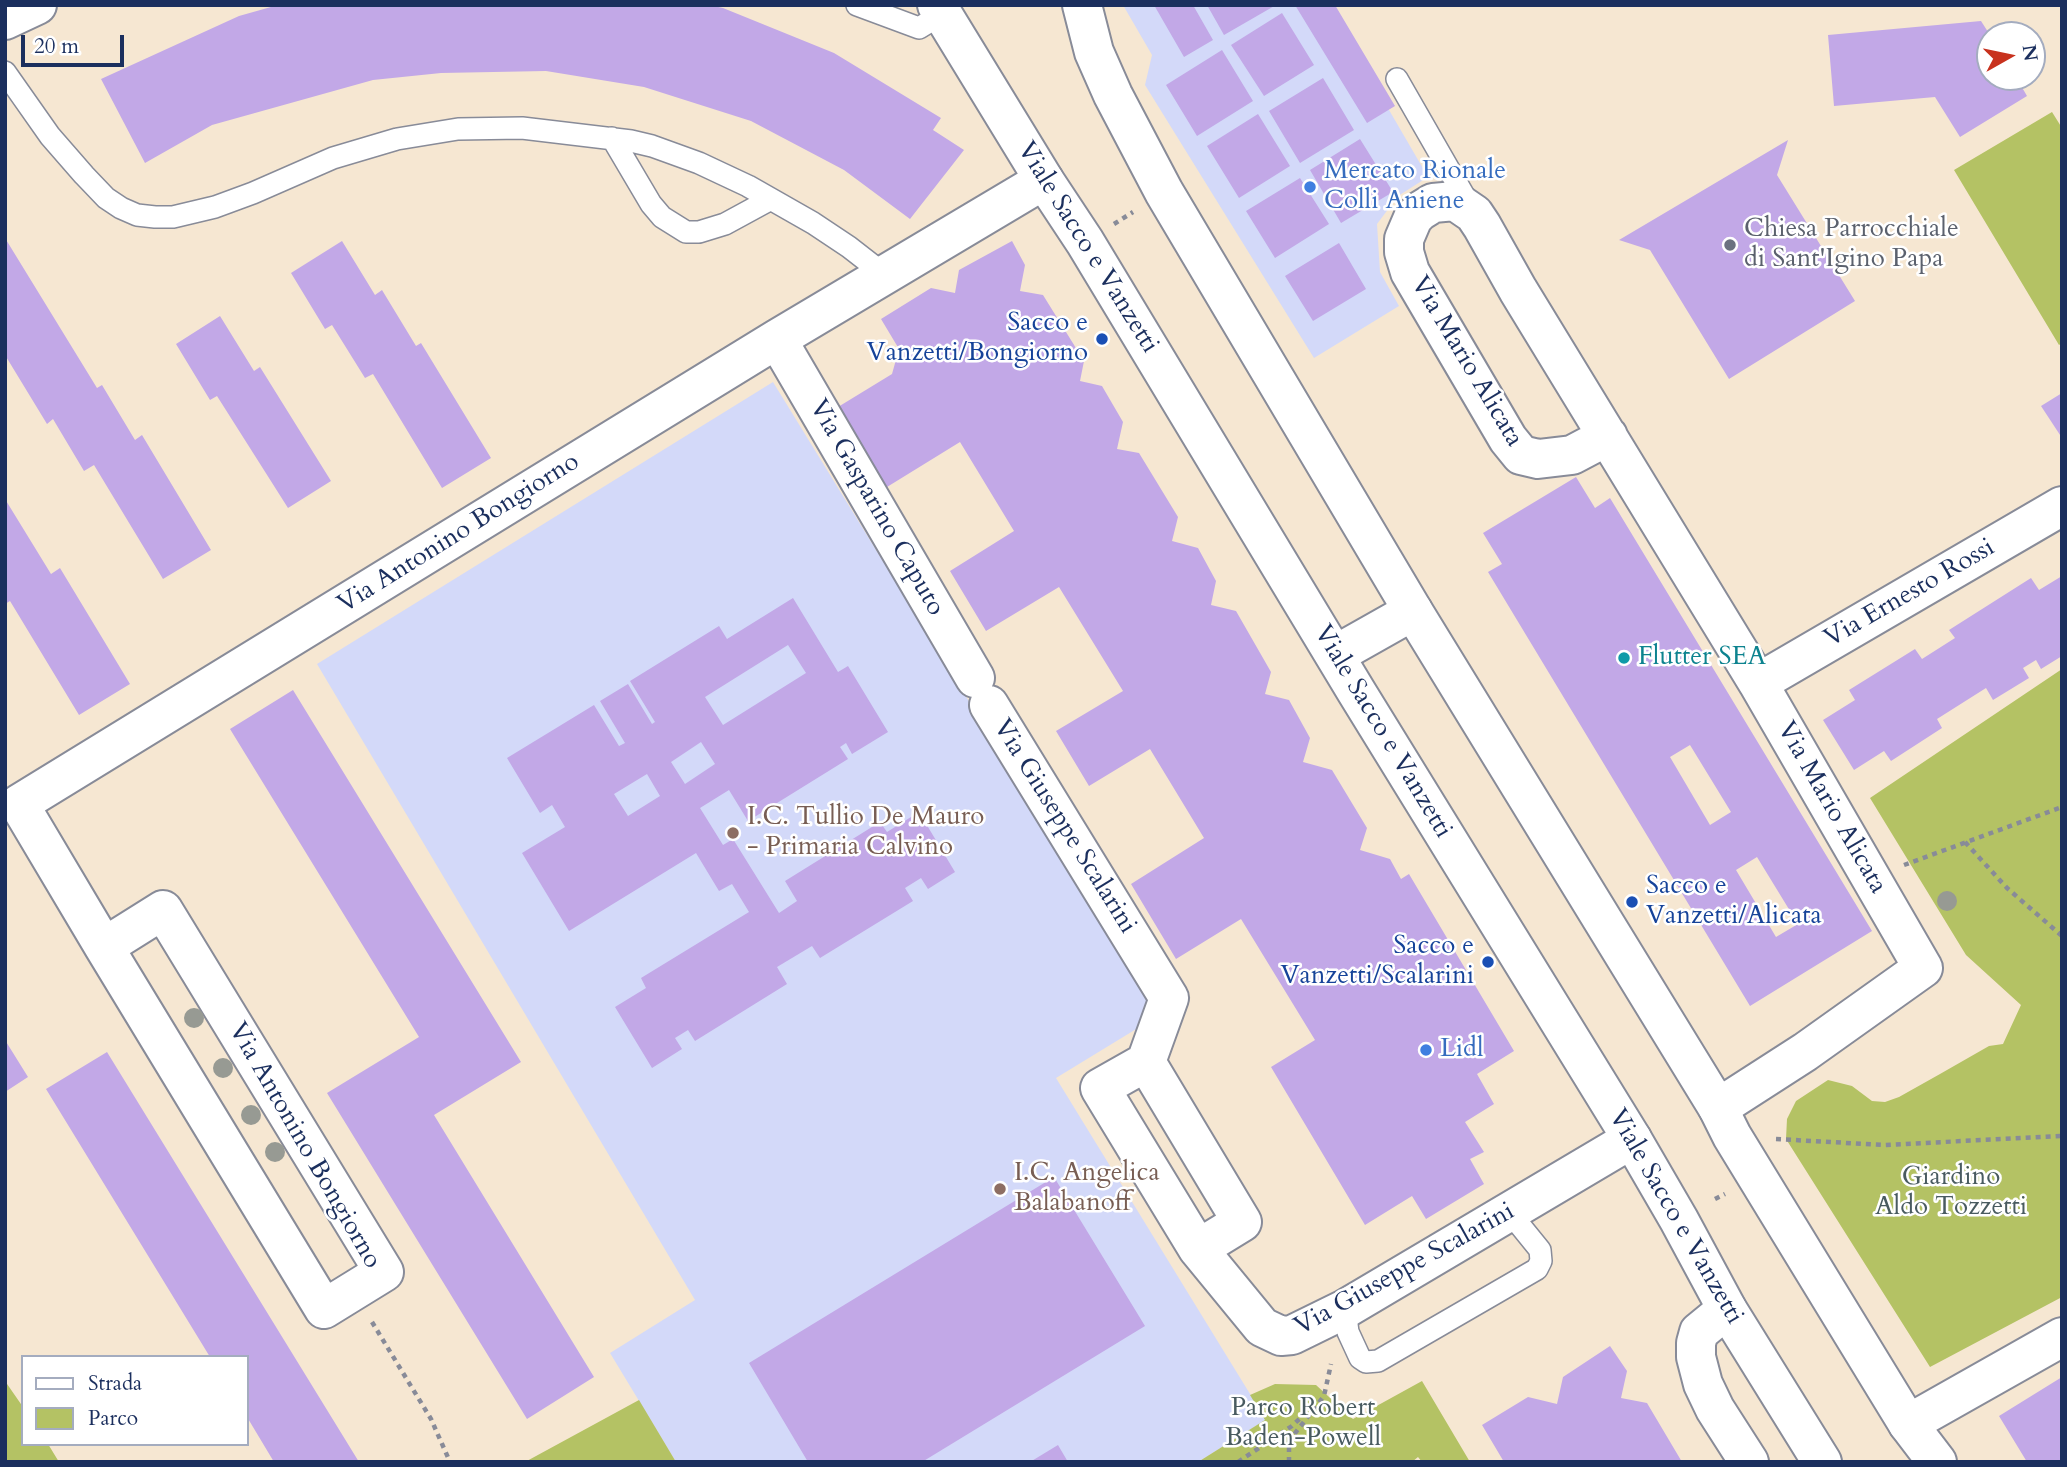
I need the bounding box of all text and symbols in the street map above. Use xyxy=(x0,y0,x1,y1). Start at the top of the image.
scale bar xyxy=(24,21,128,65)
north arrow xyxy=(1976,21,2046,91)
text: 20 m xyxy=(34,32,79,61)
text: N xyxy=(2016,43,2044,63)
street label: Viale Sacco e Vanzetti xyxy=(1009,137,1165,359)
place label: Mercato Rionale Colli Aniene xyxy=(1324,156,1506,218)
marker: Mercato Rionale Colli Aniene xyxy=(1302,179,1318,195)
place label: Chiesa Parrocchiale di Sant'Igino Papa xyxy=(1744,214,1959,276)
marker: Chiesa Parrocchiale di Sant'Igino Papa xyxy=(1722,237,1738,253)
street label: Via Mario Alicata xyxy=(1403,271,1529,453)
place label: Sacco e Vanzetti/Bongiorno xyxy=(867,308,1088,370)
marker: Sacco e Vanzetti/Bongiorno xyxy=(1094,331,1110,347)
street label: Via Gasparino Caputo xyxy=(801,394,951,622)
street label: Via Antonino Bongiorno xyxy=(332,447,586,621)
street label: Via Ernesto Rossi xyxy=(1819,533,2001,655)
street label: Viale Sacco e Vanzetti xyxy=(1306,620,1458,844)
place label: Flutter SEA xyxy=(1638,642,1766,674)
marker: Flutter SEA xyxy=(1616,650,1632,666)
street label: Via Giuseppe Scalarini xyxy=(985,714,1143,940)
street label: Via Mario Alicata xyxy=(1769,717,1893,899)
place label: I.C. Tullio De Mauro - Primaria Calvino xyxy=(747,802,984,864)
marker: I.C. Tullio De Mauro - Primaria Calvino xyxy=(725,825,741,841)
place label: Sacco e Vanzetti/Alicata xyxy=(1646,871,1822,932)
marker: Sacco e Vanzetti/Alicata xyxy=(1624,894,1640,910)
place label: Sacco e Vanzetti/Scalarini xyxy=(1280,931,1474,992)
marker: Sacco e Vanzetti/Scalarini xyxy=(1480,954,1496,970)
street label: Via Antonino Bongiorno xyxy=(221,1017,387,1275)
place label: Lidl xyxy=(1440,1034,1483,1066)
marker: Lidl xyxy=(1418,1042,1434,1058)
street label: Viale Sacco e Vanzetti xyxy=(1601,1104,1749,1330)
place label: I.C. Angelica Balabanoff xyxy=(1014,1158,1160,1220)
park label: Giardino Aldo Tozzetti xyxy=(1875,1162,2027,1224)
marker: I.C. Angelica Balabanoff xyxy=(992,1181,1008,1197)
street label: Via Giuseppe Scalarini xyxy=(1290,1197,1520,1343)
legend xyxy=(21,1355,248,1446)
text: Strada xyxy=(88,1369,142,1398)
park label: Parco Robert Baden-Powell xyxy=(1225,1393,1381,1454)
text: Parco xyxy=(88,1404,138,1433)

